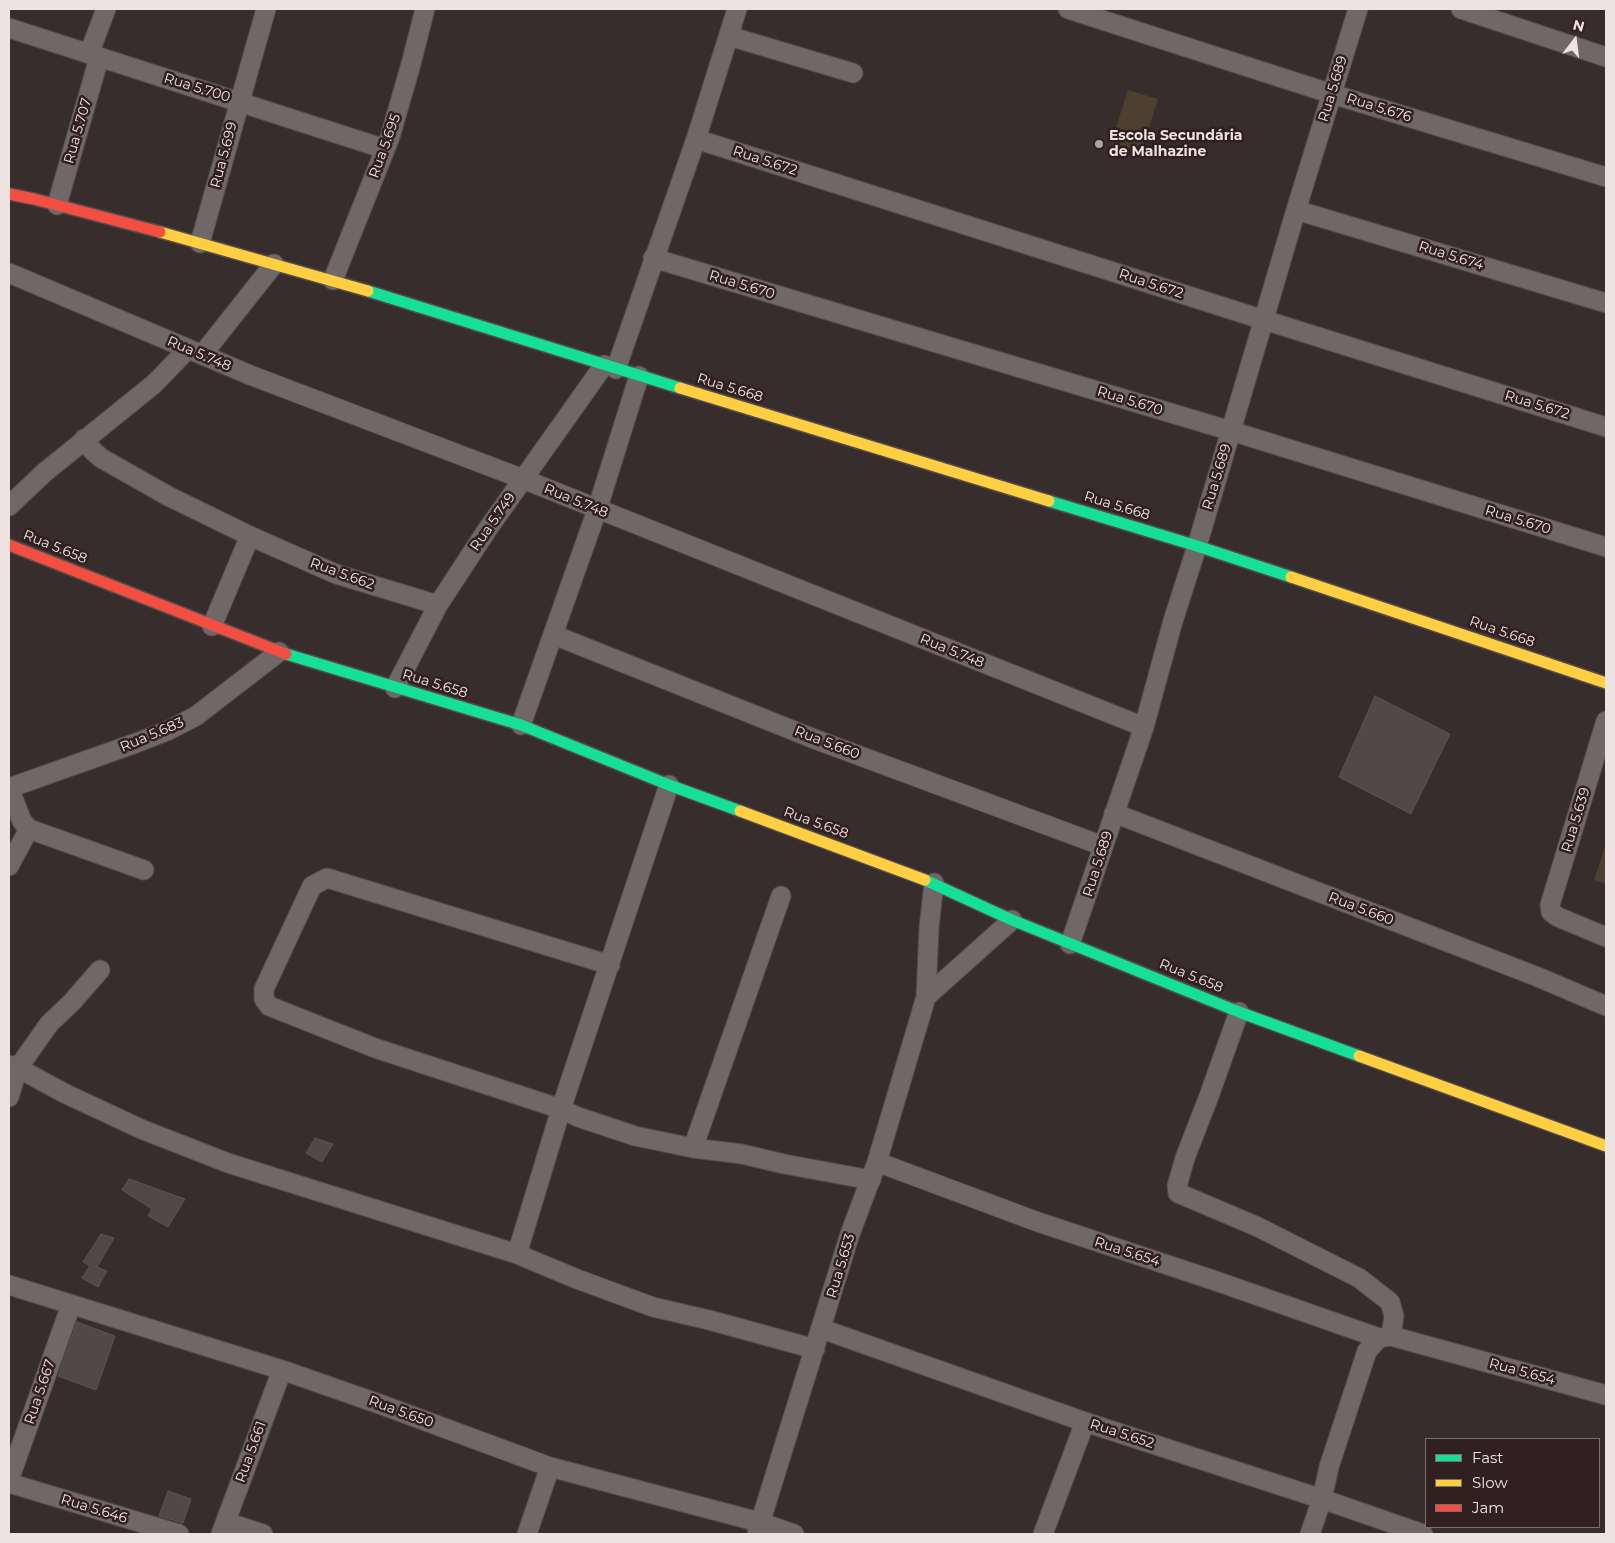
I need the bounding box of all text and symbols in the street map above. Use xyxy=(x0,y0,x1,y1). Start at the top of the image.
north arrow xyxy=(1550,15,1600,65)
text: N xyxy=(1571,15,1587,36)
street label: Rua 5.689 xyxy=(1315,54,1351,124)
street label: Rua 5.700 xyxy=(162,70,232,106)
street label: Rua 5.676 xyxy=(1344,90,1414,126)
street label: Rua 5.707 xyxy=(61,96,95,166)
street label: Rua 5.695 xyxy=(366,112,404,180)
street label: Rua 5.699 xyxy=(207,120,241,190)
place label: Escola Secundária de Malhazine xyxy=(1109,128,1242,160)
marker: Escola Secundária de Malhazine xyxy=(1093,138,1105,150)
street label: Rua 5.672 xyxy=(731,143,799,179)
street label: Rua 5.674 xyxy=(1416,238,1486,274)
street label: Rua 5.672 xyxy=(1117,266,1185,302)
street label: Rua 5.670 xyxy=(707,267,777,303)
street label: Rua 5.748 xyxy=(164,333,234,375)
street label: Rua 5.668 xyxy=(695,370,765,406)
street label: Rua 5.670 xyxy=(1095,383,1165,419)
street label: Rua 5.672 xyxy=(1503,387,1571,423)
street label: Rua 5.689 xyxy=(1199,442,1235,512)
street label: Rua 5.748 xyxy=(541,481,611,521)
street label: Rua 5.668 xyxy=(1082,488,1152,524)
street label: Rua 5.749 xyxy=(467,490,519,554)
street label: Rua 5.670 xyxy=(1483,502,1553,538)
street label: Rua 5.658 xyxy=(21,527,89,567)
street label: Rua 5.662 xyxy=(308,555,376,593)
street label: Rua 5.668 xyxy=(1467,613,1537,651)
street label: Rua 5.748 xyxy=(917,631,987,671)
street label: Rua 5.658 xyxy=(400,666,470,702)
street label: Rua 5.683 xyxy=(118,714,186,756)
street label: Rua 5.660 xyxy=(792,723,862,763)
street label: Rua 5.639 xyxy=(1558,785,1594,855)
street label: Rua 5.658 xyxy=(781,804,851,842)
street label: Rua 5.689 xyxy=(1079,829,1117,899)
street label: Rua 5.660 xyxy=(1326,889,1396,929)
street label: Rua 5.658 xyxy=(1157,956,1225,996)
street label: Rua 5.653 xyxy=(823,1232,859,1300)
street label: Rua 5.654 xyxy=(1092,1234,1162,1270)
street label: Rua 5.654 xyxy=(1487,1355,1557,1389)
street label: Rua 5.667 xyxy=(21,1357,59,1427)
street label: Rua 5.650 xyxy=(366,1392,436,1432)
street label: Rua 5.652 xyxy=(1088,1416,1156,1452)
street label: Rua 5.661 xyxy=(232,1419,270,1485)
legend xyxy=(1425,1438,1600,1528)
text: Fast xyxy=(1472,1448,1503,1467)
text: Slow xyxy=(1472,1473,1508,1492)
street label: Rua 5.646 xyxy=(59,1491,129,1527)
text: Jam xyxy=(1472,1498,1504,1517)

